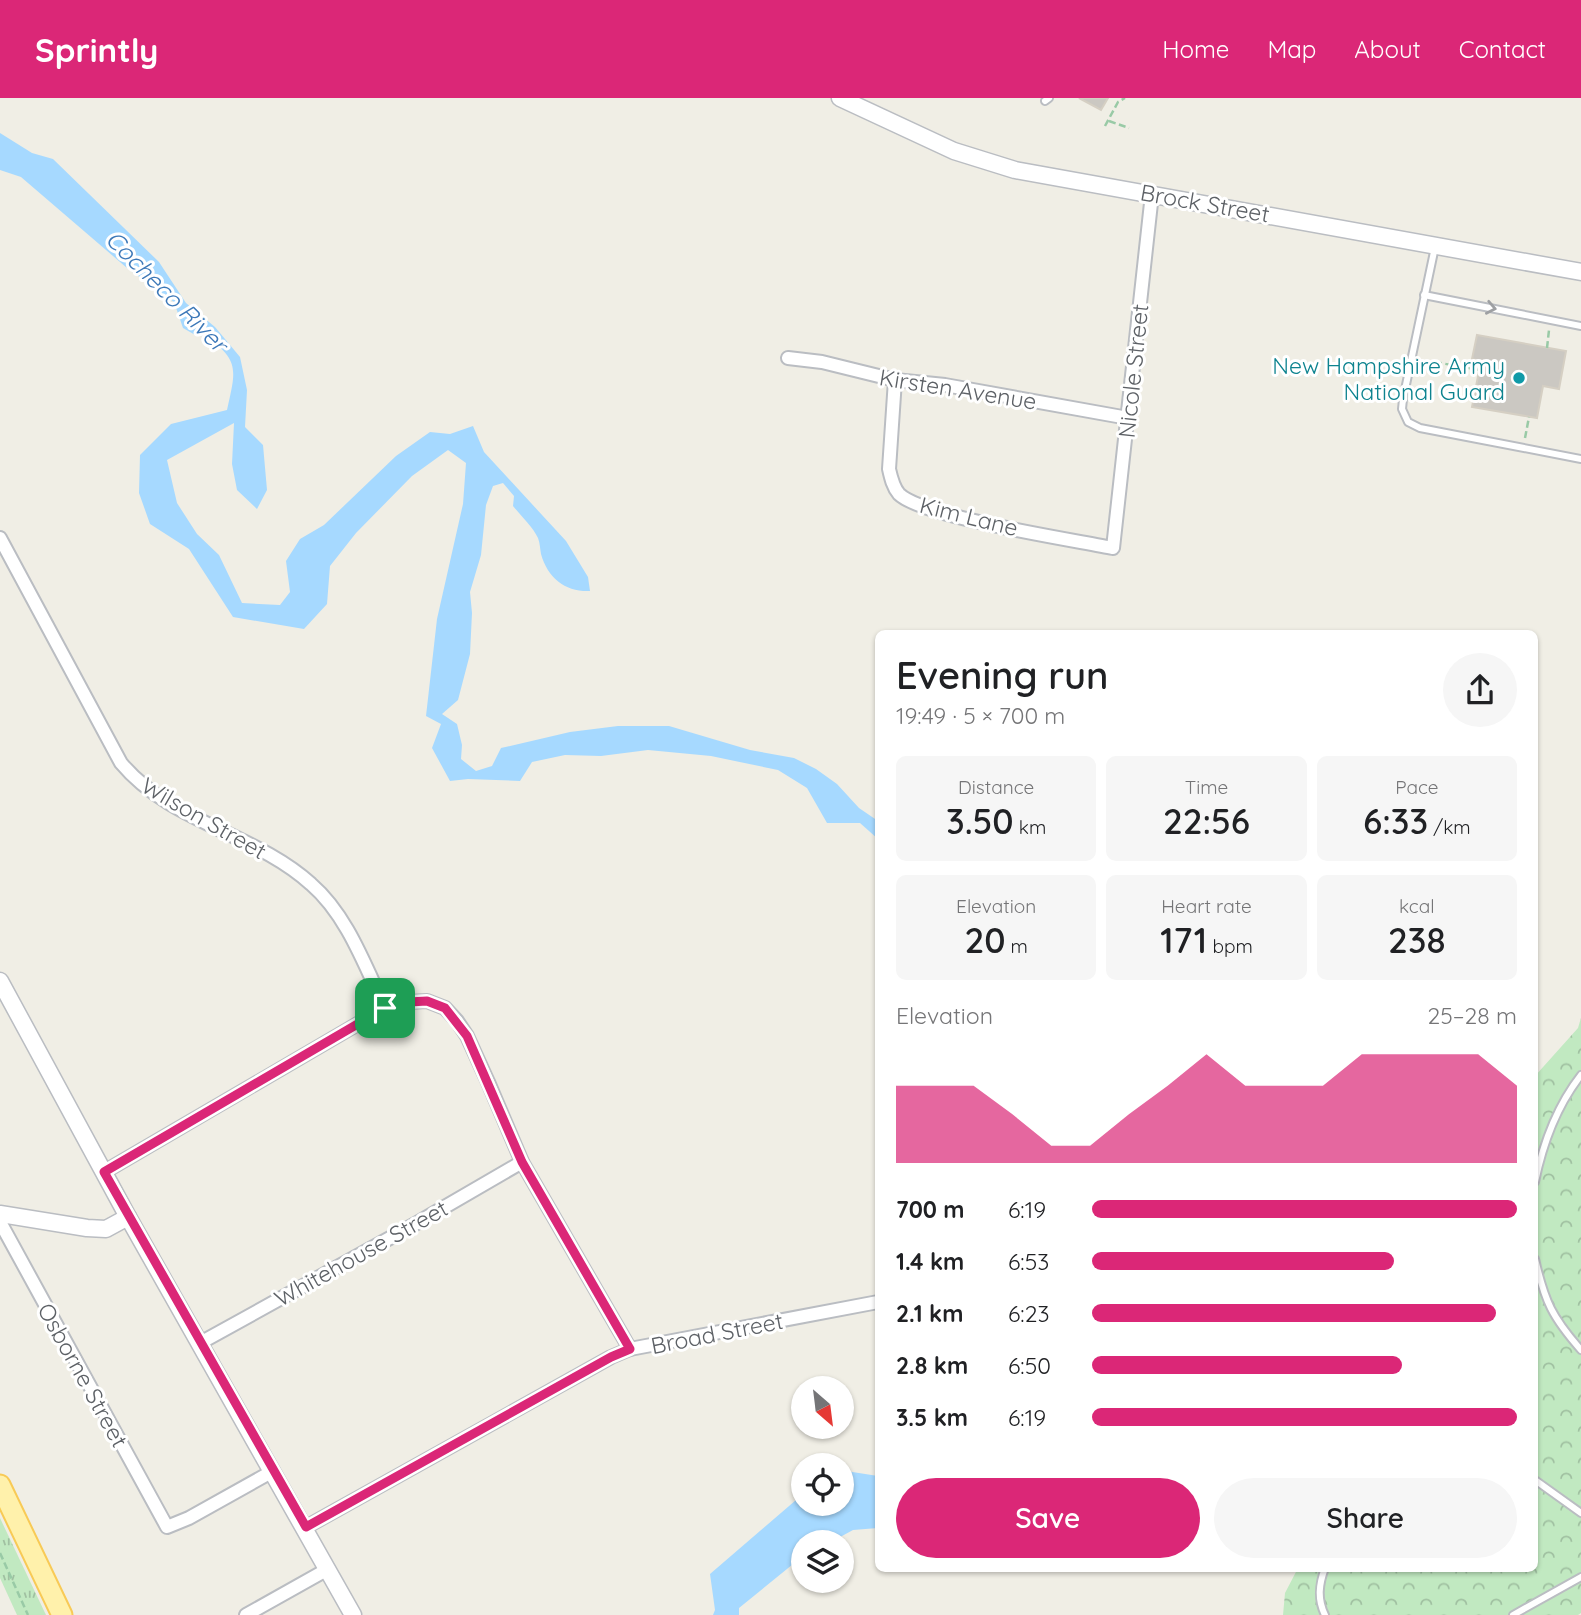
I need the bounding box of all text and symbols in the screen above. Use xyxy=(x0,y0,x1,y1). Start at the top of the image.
text: Sprintly xyxy=(35,29,159,70)
text: Home xyxy=(1162,34,1229,64)
text: Map xyxy=(1267,34,1316,64)
text: About xyxy=(1354,34,1421,64)
text: Contact xyxy=(1459,34,1546,64)
street label: Brock Street xyxy=(1138,177,1272,229)
water label: Cocheco River xyxy=(100,224,236,360)
one-way arrow xyxy=(1485,300,1497,315)
street label: Nicole Street xyxy=(1112,302,1154,439)
place label: New Hampshire Army National Guard xyxy=(1272,351,1505,406)
street label: Kirsten Avenue xyxy=(877,362,1039,416)
marker: New Hampshire Army National Guard xyxy=(1511,370,1527,386)
street label: Kim Lane xyxy=(917,490,1021,542)
text: Evening run xyxy=(896,651,1109,699)
button: share xyxy=(1443,653,1517,727)
text: 19:49 · 5 × 700 m xyxy=(896,701,1065,730)
street label: Wilson Street xyxy=(136,771,272,866)
text: Distance xyxy=(958,775,1034,799)
text: Time xyxy=(1185,775,1228,799)
text: Pace xyxy=(1395,775,1438,799)
text: 3.50 xyxy=(946,799,1014,843)
text: 22:56 xyxy=(1163,799,1250,843)
text: 6:33 xyxy=(1363,799,1428,843)
text: km xyxy=(1014,815,1046,839)
text: /km xyxy=(1428,815,1471,839)
text: Elevation xyxy=(956,894,1036,918)
text: Heart rate xyxy=(1161,894,1252,918)
text: kcal xyxy=(1399,894,1435,918)
text: 20 xyxy=(964,918,1005,962)
text: 171 xyxy=(1160,918,1207,962)
text: 238 xyxy=(1388,918,1446,962)
text: m xyxy=(1005,934,1028,958)
text: bpm xyxy=(1207,934,1253,958)
pin xyxy=(355,978,415,1038)
icon: arrive xyxy=(366,989,404,1027)
text: Elevation xyxy=(896,1001,993,1030)
text: 25–28 m xyxy=(1428,1001,1517,1030)
street label: Whitehouse Street xyxy=(269,1193,453,1313)
text: 700 m xyxy=(896,1195,965,1224)
text: 6:19 xyxy=(1008,1195,1046,1224)
text: 1.4 km xyxy=(896,1247,964,1276)
text: 6:53 xyxy=(1008,1247,1049,1276)
street label: Osborne Street xyxy=(31,1298,135,1452)
text: 2.1 km xyxy=(896,1299,963,1328)
text: 6:23 xyxy=(1008,1299,1049,1328)
street label: Broad Street xyxy=(648,1306,786,1360)
text: 2.8 km xyxy=(896,1351,968,1380)
text: 6:50 xyxy=(1008,1351,1051,1380)
north arrow xyxy=(791,1376,854,1438)
map controls xyxy=(791,1376,854,1593)
text: 3.5 km xyxy=(896,1403,968,1432)
text: 6:19 xyxy=(1008,1403,1046,1432)
button: locate xyxy=(791,1453,854,1516)
button: Save xyxy=(896,1478,1200,1558)
button: Share xyxy=(1214,1478,1517,1558)
button: layers xyxy=(791,1530,854,1593)

